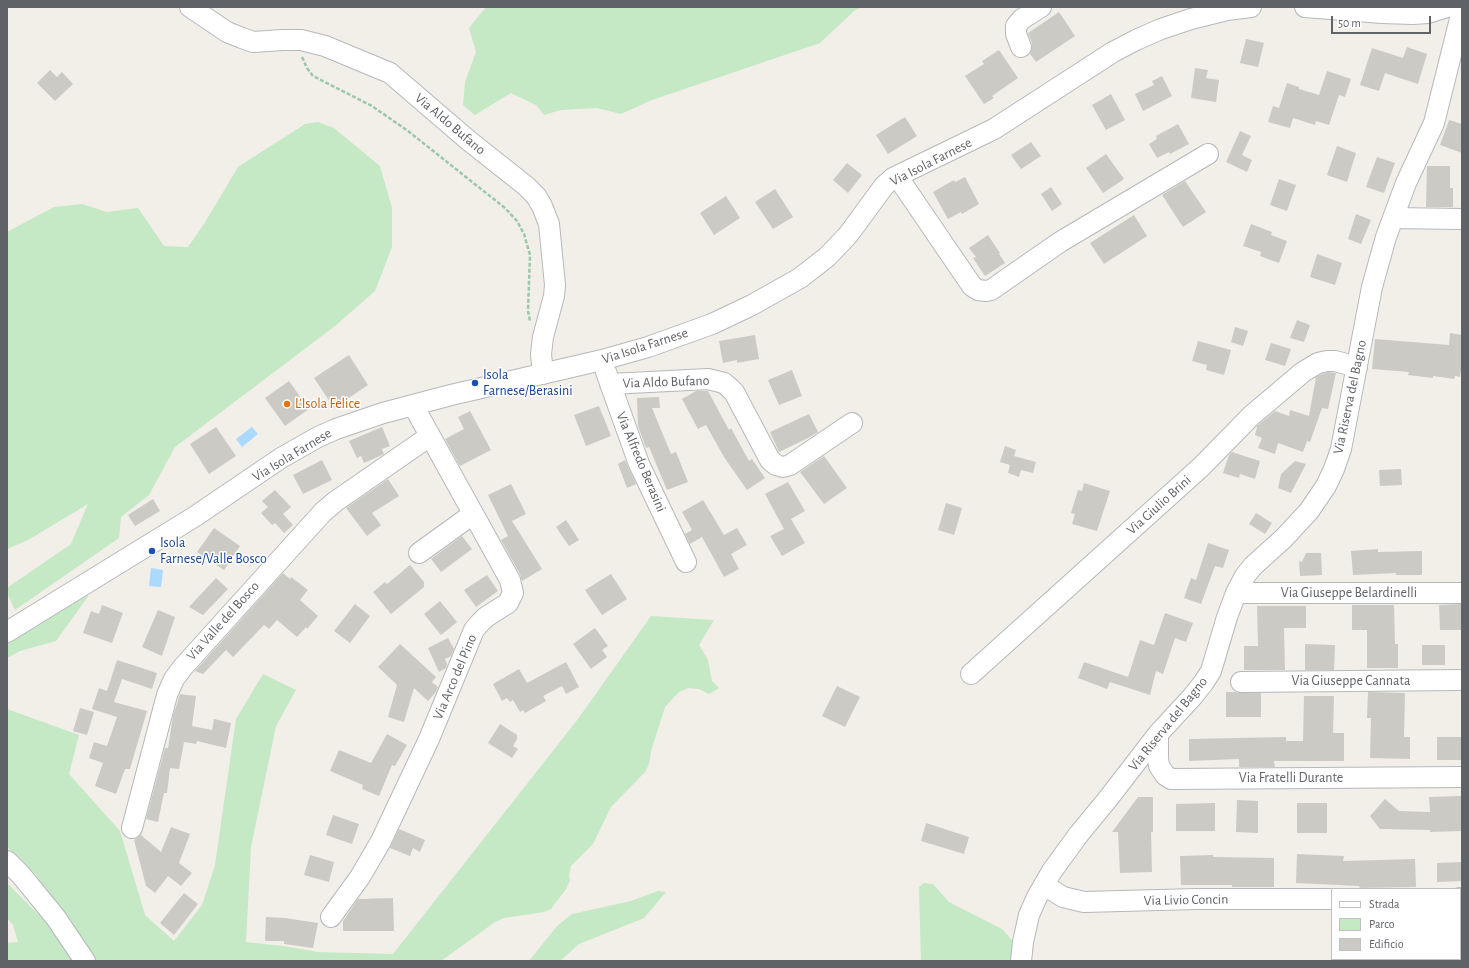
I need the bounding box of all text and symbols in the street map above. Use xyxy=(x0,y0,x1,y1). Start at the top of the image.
scale bar xyxy=(1333,8,1433,34)
text: 50 m xyxy=(1338,17,1361,29)
street label: Via Aldo Bufano xyxy=(411,90,489,158)
street label: Via Isola Farnese xyxy=(887,134,975,190)
street label: Via Isola Farnese xyxy=(600,324,690,368)
street label: Via Riserva del Bagno xyxy=(1330,338,1370,456)
place label: Isola Farnese/Berasini xyxy=(483,367,573,400)
street label: Via Aldo Bufano xyxy=(622,372,710,392)
marker: Isola Farnese/Berasini xyxy=(470,378,480,388)
place label: L'Isola Felice xyxy=(295,396,360,412)
marker: L'Isola Felice xyxy=(282,399,292,409)
street label: Via Alfredo Berasini xyxy=(612,409,670,515)
street label: Via Isola Farnese xyxy=(249,425,335,485)
street label: Via Giulio Brini xyxy=(1123,472,1195,538)
place label: Isola Farnese/Valle Bosco xyxy=(160,535,267,568)
marker: Isola Farnese/Valle Bosco xyxy=(147,546,157,556)
street label: Via Valle del Bosco xyxy=(183,578,263,664)
street label: Via Giuseppe Belardinelli xyxy=(1281,585,1417,601)
street label: Via Arco del Pino xyxy=(429,632,481,722)
street label: Via Riserva del Bagno xyxy=(1125,673,1211,775)
street label: Via Giuseppe Cannata xyxy=(1292,673,1410,689)
street label: Via Fratelli Durante xyxy=(1239,770,1343,786)
legend xyxy=(1331,888,1461,960)
street label: Via Livio Concin xyxy=(1144,891,1228,909)
text: Strada xyxy=(1369,898,1400,910)
text: Parco xyxy=(1369,918,1395,930)
text: Edificio xyxy=(1369,938,1404,950)

